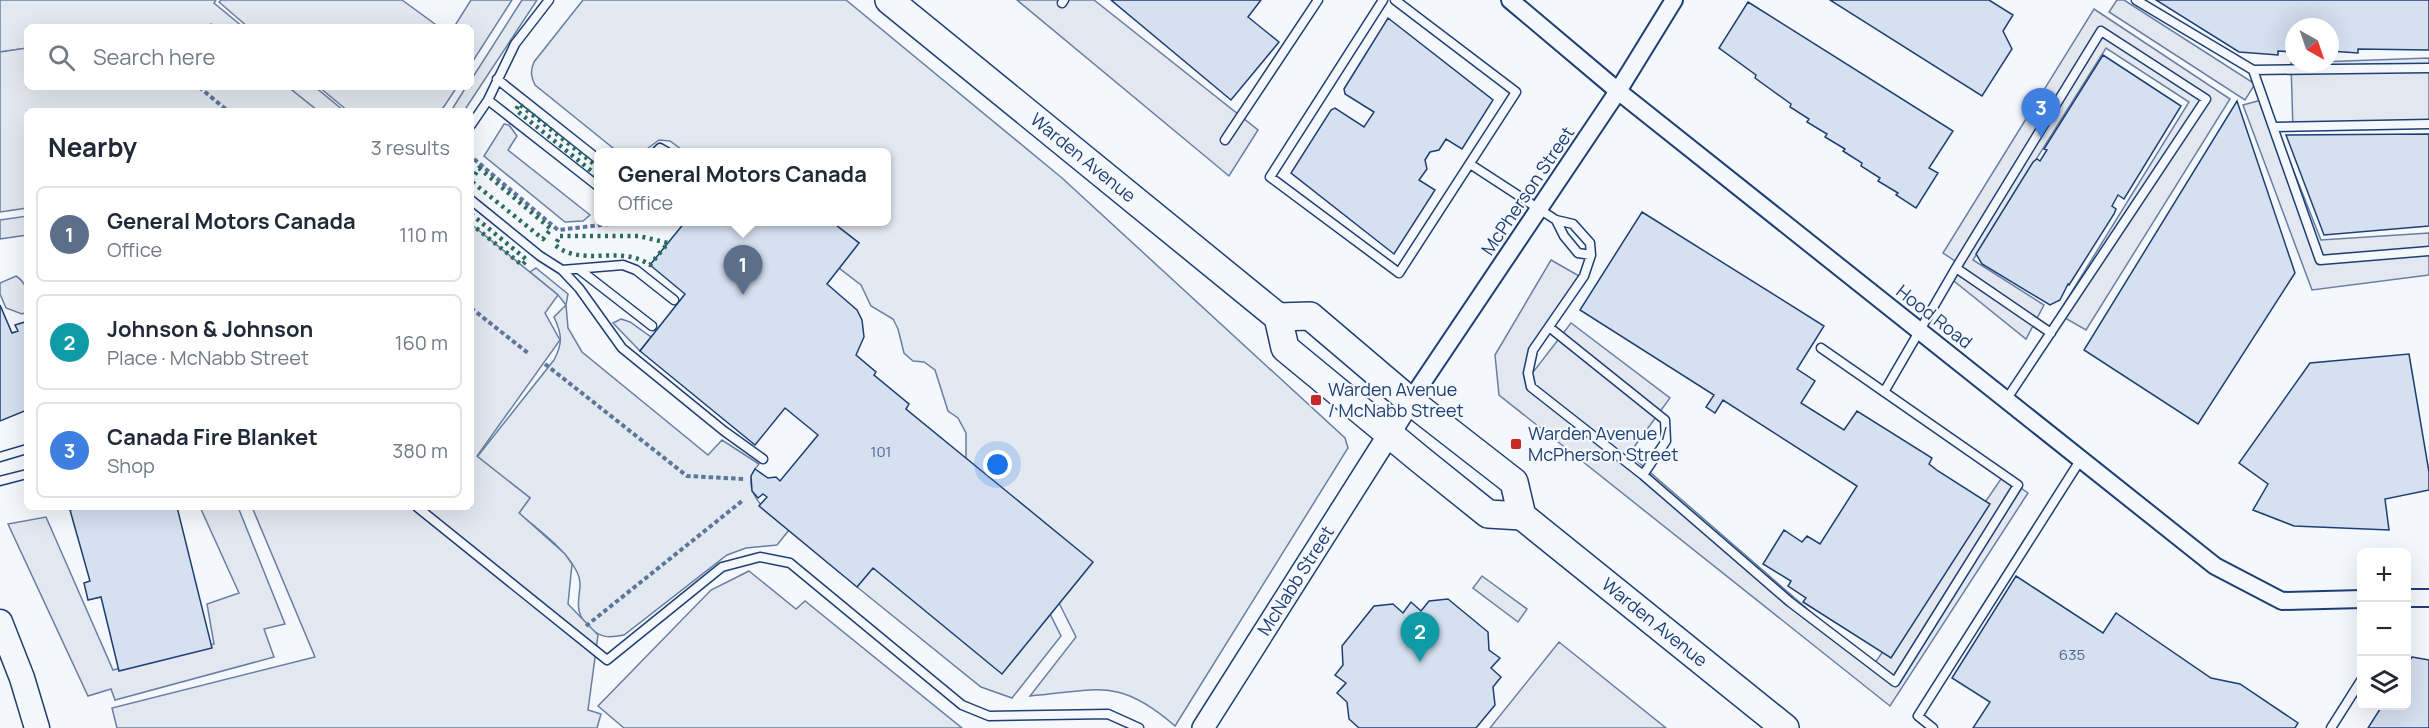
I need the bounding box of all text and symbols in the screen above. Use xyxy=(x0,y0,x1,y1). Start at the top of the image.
north arrow xyxy=(2285,18,2339,72)
search box xyxy=(24,24,474,90)
icon: search xyxy=(45,41,78,74)
text: Search here xyxy=(93,42,215,72)
pin: 3 xyxy=(2022,88,2060,138)
street label: Warden Avenue xyxy=(1026,107,1141,207)
street label: McPherson Street xyxy=(1475,121,1579,260)
text: Nearby xyxy=(48,129,137,165)
text: 3 results xyxy=(371,134,450,161)
popup xyxy=(594,148,891,226)
text: General Motors Canada xyxy=(618,159,867,189)
text: Office xyxy=(618,189,673,216)
text: General Motors Canada xyxy=(107,206,356,236)
text: 1 xyxy=(65,221,74,248)
text: 110 m xyxy=(399,221,448,248)
text: Office xyxy=(107,236,162,263)
pin: 1 xyxy=(724,246,762,295)
street label: Hood Road xyxy=(1892,279,1978,354)
text: Johnson & Johnson xyxy=(107,314,313,344)
text: 2 xyxy=(64,329,75,356)
text: 160 m xyxy=(395,329,448,356)
text: Place · McNabb Street xyxy=(107,344,309,371)
place label: Warden Avenue / McNabb Street xyxy=(1328,377,1464,422)
marker: Warden Avenue / McNabb Street xyxy=(1309,393,1323,407)
place label: Warden Avenue / McPherson Street xyxy=(1528,421,1679,466)
text: Canada Fire Blanket xyxy=(107,422,318,452)
text: 3 xyxy=(64,437,75,464)
text: 380 m xyxy=(392,437,448,464)
marker: Warden Avenue / McPherson Street xyxy=(1509,437,1523,451)
house number: 101 xyxy=(871,441,891,462)
your location xyxy=(983,450,1012,479)
text: Shop xyxy=(107,452,155,479)
street label: McNabb Street xyxy=(1252,521,1339,640)
map controls xyxy=(2357,548,2411,710)
button: + xyxy=(2357,548,2411,602)
street label: Warden Avenue xyxy=(1597,572,1713,672)
button: − xyxy=(2357,602,2411,656)
pin: 2 xyxy=(1400,612,1440,662)
house number: 635 xyxy=(2059,644,2085,665)
button: layers xyxy=(2357,656,2411,710)

